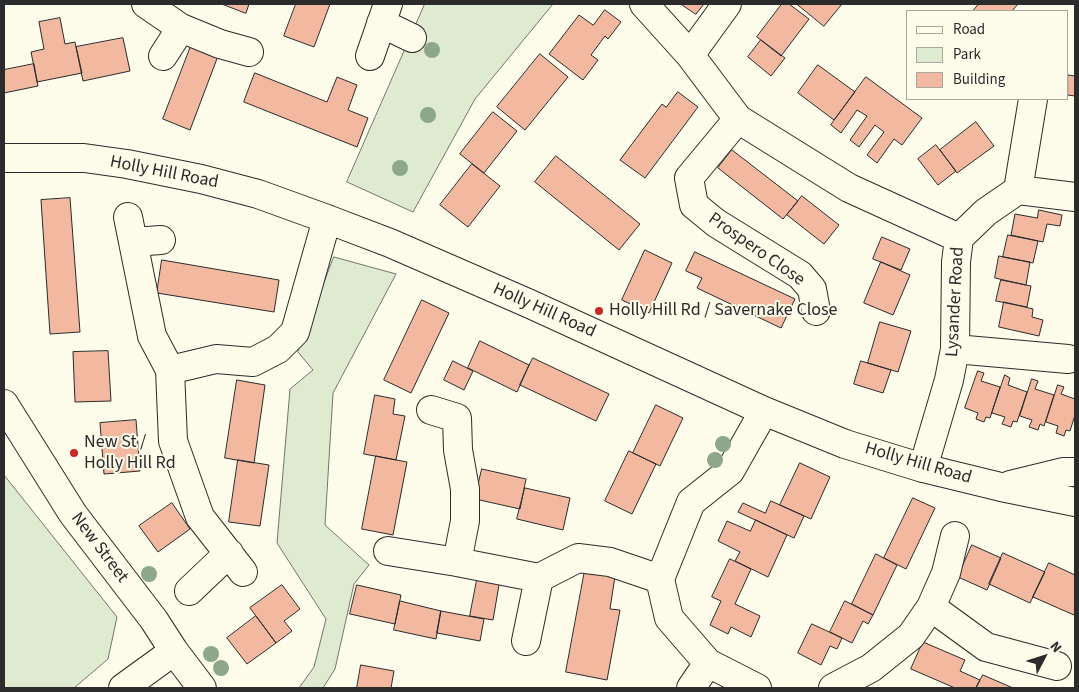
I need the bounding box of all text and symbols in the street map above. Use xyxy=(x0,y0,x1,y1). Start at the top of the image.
legend xyxy=(906,10,1069,100)
text: Road xyxy=(953,19,985,40)
text: Park xyxy=(953,44,981,65)
text: Building xyxy=(953,69,1005,90)
street label: Holly Hill Road xyxy=(108,152,220,194)
street label: Prospero Close xyxy=(704,209,808,291)
street label: Lysander Road xyxy=(942,246,970,358)
street label: Holly Hill Road xyxy=(489,279,599,343)
place label: Holly Hill Rd / Savernake Close xyxy=(609,300,837,322)
marker: Holly Hill Rd / Savernake Close xyxy=(593,305,605,317)
place label: New St / Holly Hill Rd xyxy=(84,432,176,474)
street label: Holly Hill Road xyxy=(862,438,974,490)
marker: New St / Holly Hill Rd xyxy=(68,447,80,459)
street label: New Street xyxy=(66,509,132,587)
north arrow xyxy=(1019,632,1069,682)
text: N xyxy=(1045,637,1066,657)

